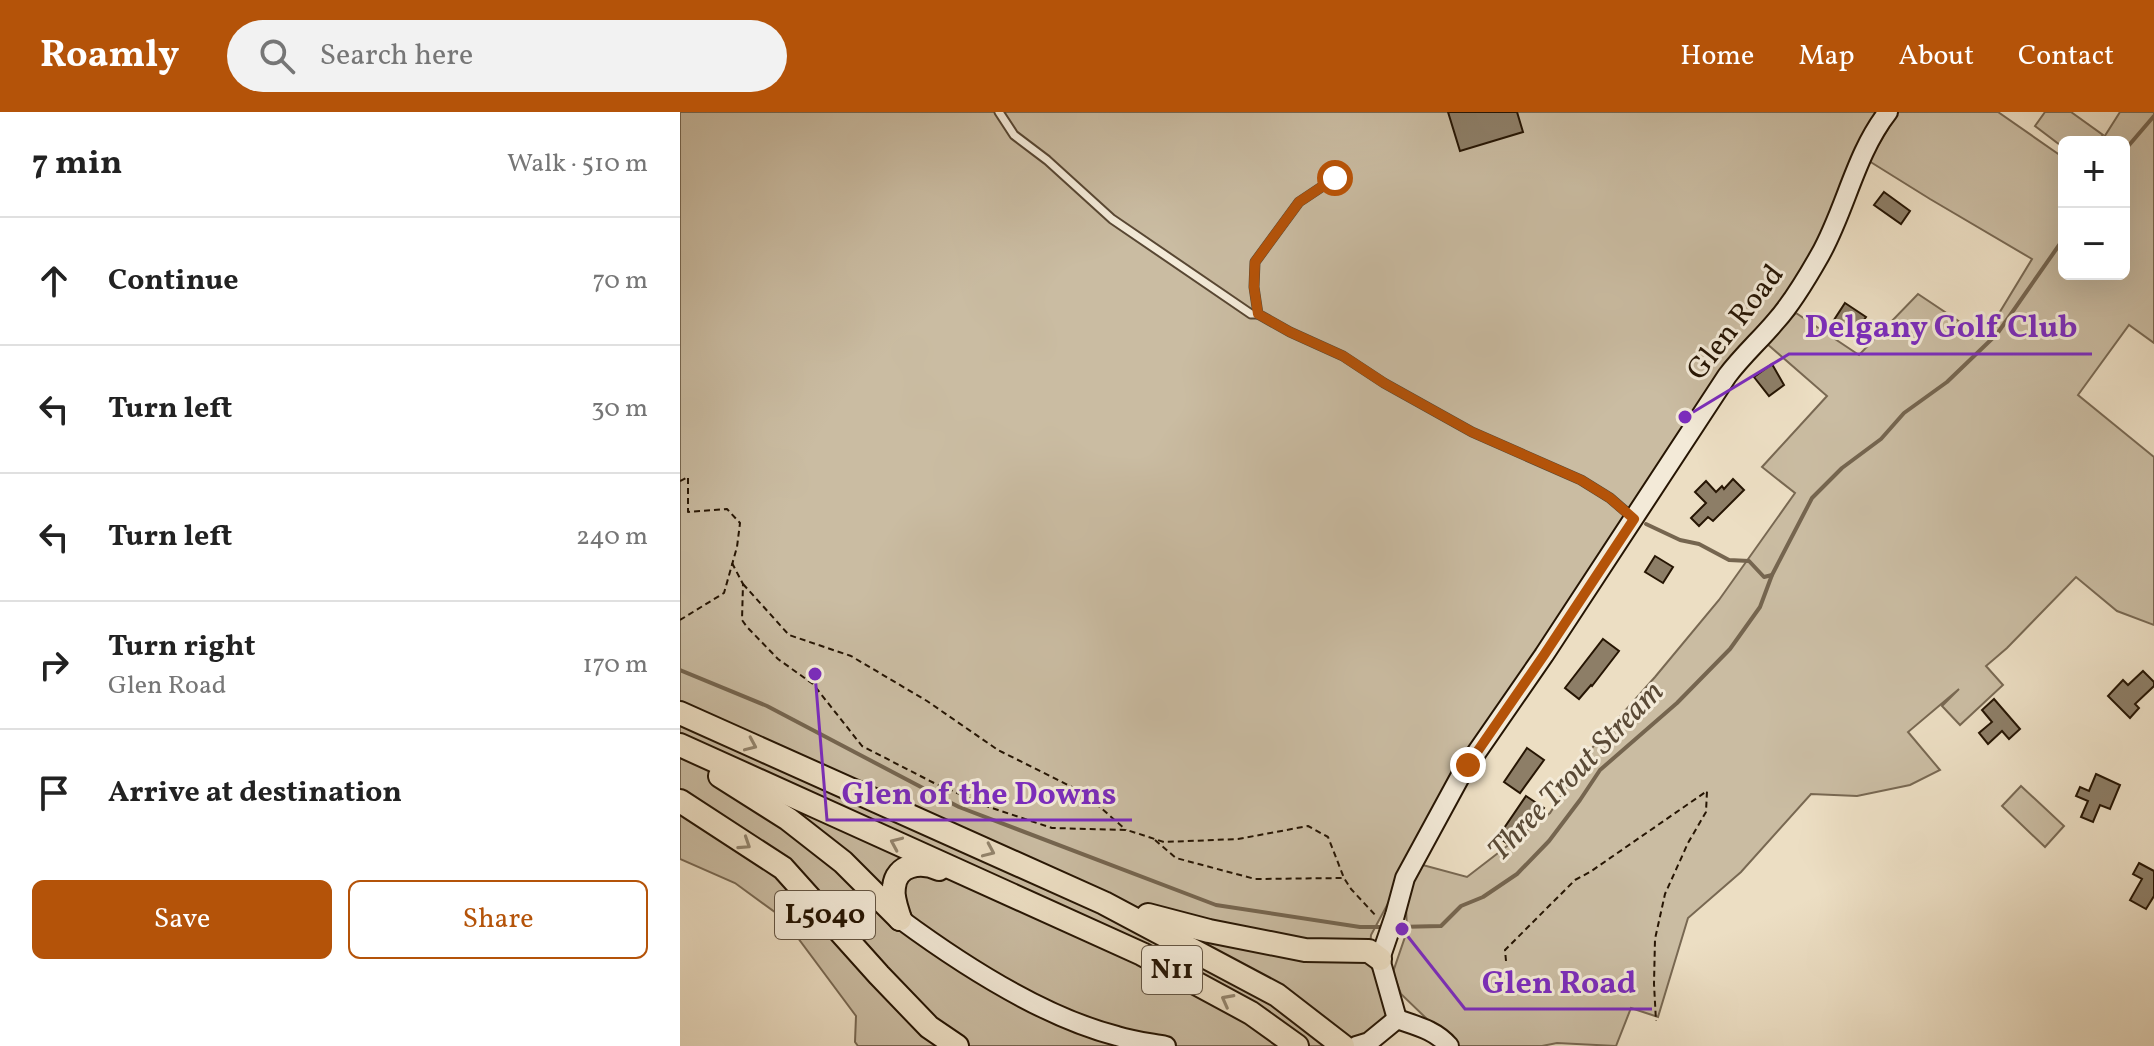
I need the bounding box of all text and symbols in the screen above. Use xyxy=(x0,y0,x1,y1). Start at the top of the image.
search box xyxy=(227,20,787,92)
text: Roamly xyxy=(40,30,179,83)
icon: search xyxy=(255,34,299,78)
text: Search here xyxy=(319,35,473,77)
text: Home xyxy=(1680,37,1754,76)
text: Map xyxy=(1798,37,1854,76)
text: About xyxy=(1898,37,1974,76)
text: Contact xyxy=(2018,37,2114,76)
map controls xyxy=(2058,136,2130,280)
button: + xyxy=(2058,136,2130,208)
text: 7 min xyxy=(32,141,122,188)
text: Walk · 510 m xyxy=(507,146,648,182)
route start xyxy=(1317,160,1353,196)
button: − xyxy=(2058,208,2130,280)
street label: Glen Road xyxy=(1677,256,1795,390)
icon: ahead xyxy=(32,259,76,303)
text: Continue xyxy=(108,260,239,302)
text: 70 m xyxy=(593,263,648,299)
callout: Delgany Golf Club xyxy=(1789,298,2092,354)
text: Delgany Golf Club xyxy=(1805,307,2077,351)
icon: left xyxy=(32,387,76,431)
text: Turn left xyxy=(108,388,232,430)
text: 30 m xyxy=(591,391,648,427)
icon: left xyxy=(32,515,76,559)
text: Turn left xyxy=(108,516,232,558)
text: 240 m xyxy=(576,519,648,555)
text: Turn right xyxy=(108,626,256,668)
icon: right xyxy=(32,643,76,687)
text: 170 m xyxy=(583,647,648,683)
text: Glen Road xyxy=(108,668,227,704)
water label: Three Trout Stream xyxy=(1479,672,1675,872)
one-way arrow xyxy=(743,735,757,751)
route end xyxy=(1450,747,1486,783)
callout: Glen of the Downs xyxy=(827,764,1132,820)
icon: arrive xyxy=(32,771,76,815)
text: Arrive at destination xyxy=(108,772,402,814)
text: Glen of the Downs xyxy=(842,774,1116,818)
one-way arrow xyxy=(737,834,751,849)
one-way arrow xyxy=(890,836,904,852)
one-way arrow xyxy=(980,841,995,857)
button: Save xyxy=(32,880,332,959)
button: Share xyxy=(348,880,648,959)
road number: L5040 xyxy=(775,891,875,939)
road number: N11 xyxy=(1142,946,1202,994)
callout: Glen Road xyxy=(1465,953,1652,1009)
text: Glen Road xyxy=(1482,963,1636,1007)
one-way arrow xyxy=(1221,995,1236,1010)

